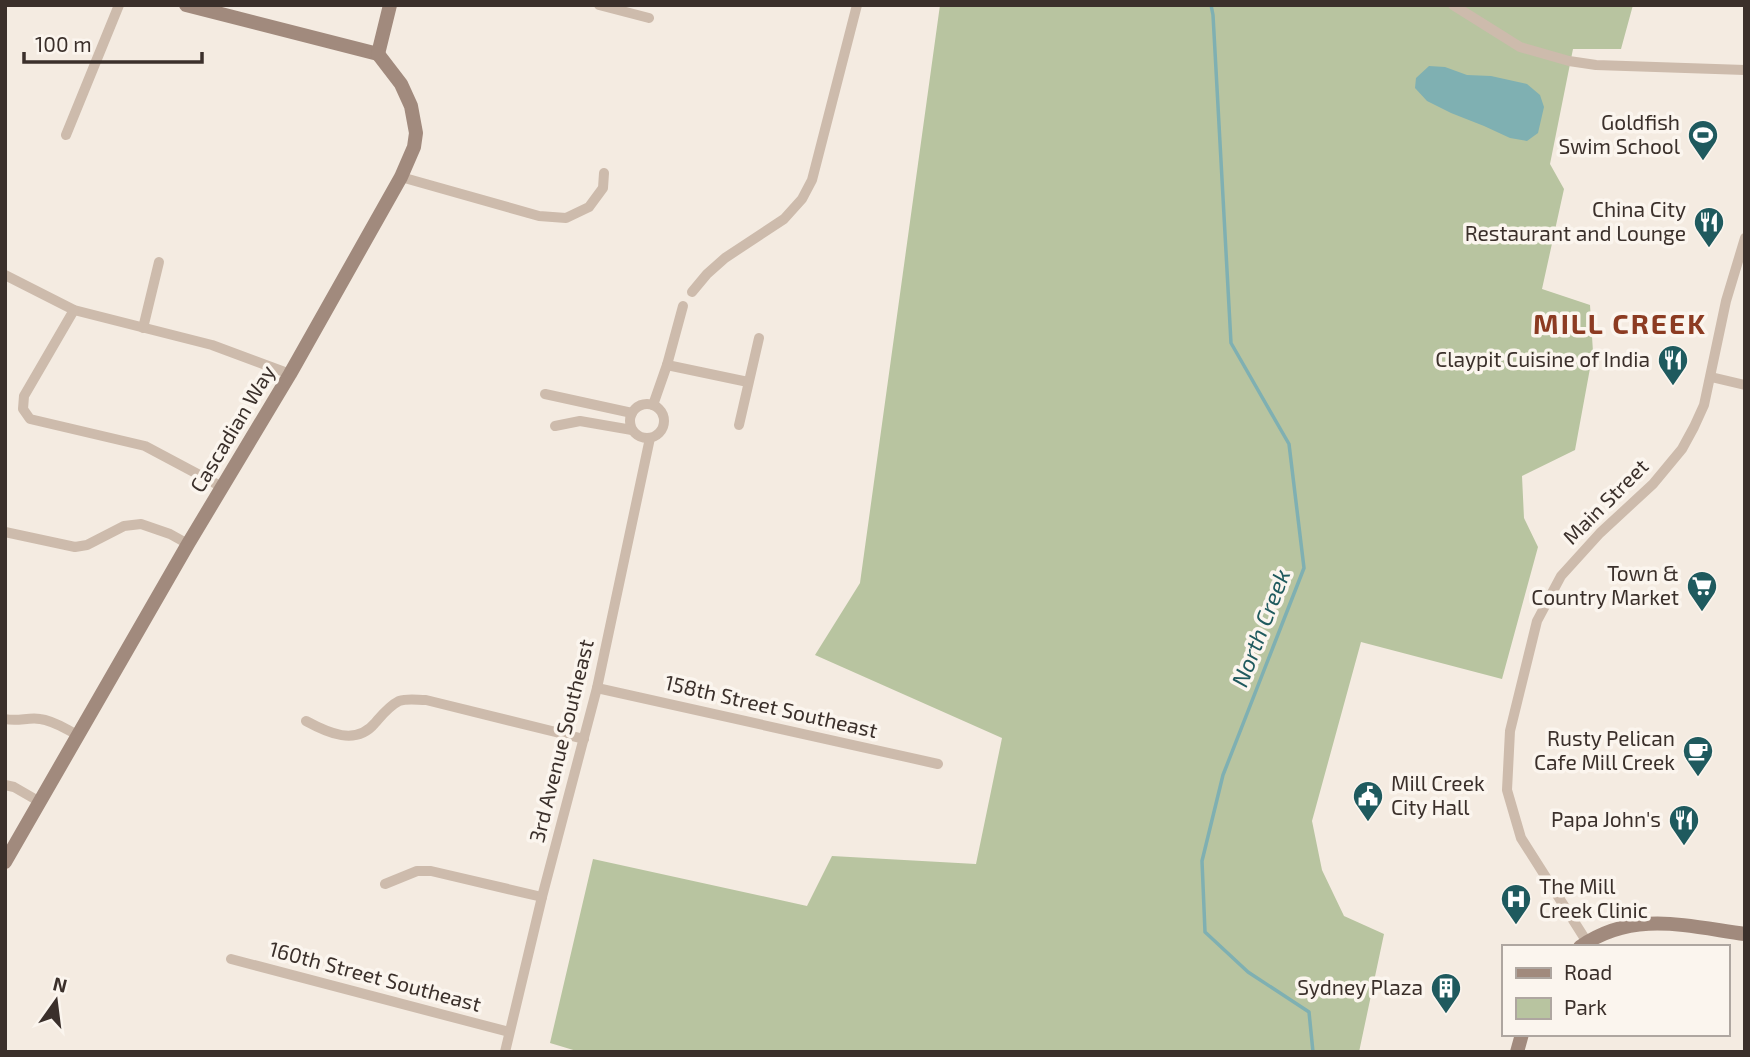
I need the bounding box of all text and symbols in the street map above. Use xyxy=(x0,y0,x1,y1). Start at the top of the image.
scale bar xyxy=(24,21,203,65)
text: 100 m xyxy=(35,31,92,56)
place label: Goldfish Swim School xyxy=(1558,109,1681,158)
sports icon: Goldfish Swim School xyxy=(1686,118,1720,162)
place label: China City Restaurant and Lounge xyxy=(1465,196,1686,245)
restaurant icon: China City Restaurant and Lounge xyxy=(1692,205,1726,249)
district label: MILL CREEK xyxy=(1533,306,1707,340)
restaurant icon: Claypit Cuisine of India xyxy=(1656,343,1690,387)
place label: Claypit Cuisine of India xyxy=(1435,346,1650,371)
street label: Cascadian Way xyxy=(184,360,279,496)
street label: Main Street xyxy=(1557,453,1653,549)
place label: Town & Country Market xyxy=(1531,560,1679,609)
water label: North Creek xyxy=(1225,565,1295,691)
supermarket icon: Town & Country Market xyxy=(1685,569,1719,613)
street label: 3rd Avenue Southeast xyxy=(523,636,598,845)
street label: 158th Street Southeast xyxy=(662,669,880,742)
place label: Rusty Pelican Cafe Mill Creek xyxy=(1534,725,1675,774)
cafe icon: Rusty Pelican Cafe Mill Creek xyxy=(1681,734,1715,778)
place label: Mill Creek City Hall xyxy=(1391,770,1485,819)
public building icon: Mill Creek City Hall xyxy=(1351,779,1385,823)
restaurant icon: Papa John's xyxy=(1667,803,1701,847)
place label: Papa John's xyxy=(1551,806,1661,831)
place label: The Mill Creek Clinic xyxy=(1539,873,1648,922)
hospital icon: The Mill Creek Clinic xyxy=(1499,882,1533,926)
street label: 160th Street Southeast xyxy=(267,935,484,1016)
legend xyxy=(1502,945,1729,1036)
text: Road xyxy=(1564,959,1612,984)
north arrow xyxy=(21,966,91,1036)
text: N xyxy=(51,971,70,997)
building icon: Sydney Plaza xyxy=(1429,971,1463,1015)
place label: Sydney Plaza xyxy=(1297,974,1423,999)
text: Park xyxy=(1564,994,1607,1019)

